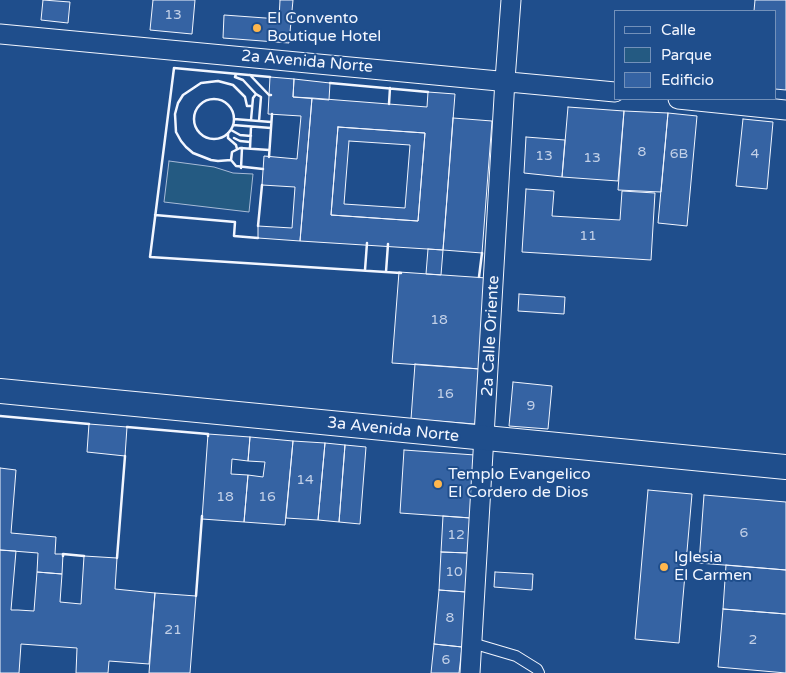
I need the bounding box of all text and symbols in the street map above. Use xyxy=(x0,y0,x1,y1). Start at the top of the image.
house number: 13 xyxy=(164,7,182,23)
place label: El Convento Boutique Hotel xyxy=(267,9,381,47)
legend xyxy=(614,10,776,100)
text: Calle xyxy=(661,21,696,39)
marker: El Convento Boutique Hotel xyxy=(251,22,263,34)
text: Parque xyxy=(661,46,712,64)
street label: 2a Avenida Norte xyxy=(240,47,374,77)
text: Edificio xyxy=(661,71,714,89)
house number: 8 xyxy=(638,144,646,160)
house number: 6B xyxy=(670,146,688,162)
house number: 4 xyxy=(751,146,759,162)
house number: 13 xyxy=(535,148,553,164)
house number: 13 xyxy=(583,150,601,166)
house number: 11 xyxy=(579,228,597,244)
street label: 2a Calle Oriente xyxy=(478,275,504,397)
house number: 18 xyxy=(430,312,448,328)
house number: 16 xyxy=(436,386,454,402)
house number: 9 xyxy=(527,398,535,414)
street label: 3a Avenida Norte xyxy=(326,414,460,446)
place label: Templo Evangelico El Cordero de Dios xyxy=(448,465,591,503)
house number: 14 xyxy=(296,472,314,488)
marker: Templo Evangelico El Cordero de Dios xyxy=(432,478,444,490)
house number: 18 xyxy=(216,489,234,505)
house number: 16 xyxy=(258,489,276,505)
house number: 6 xyxy=(740,525,748,541)
house number: 12 xyxy=(447,527,465,543)
place label: Iglesia El Carmen xyxy=(674,548,752,586)
marker: Iglesia El Carmen xyxy=(658,561,670,573)
house number: 10 xyxy=(445,564,463,580)
house number: 8 xyxy=(446,610,454,626)
house number: 21 xyxy=(164,622,182,638)
house number: 2 xyxy=(749,632,757,648)
house number: 6 xyxy=(442,652,450,668)

